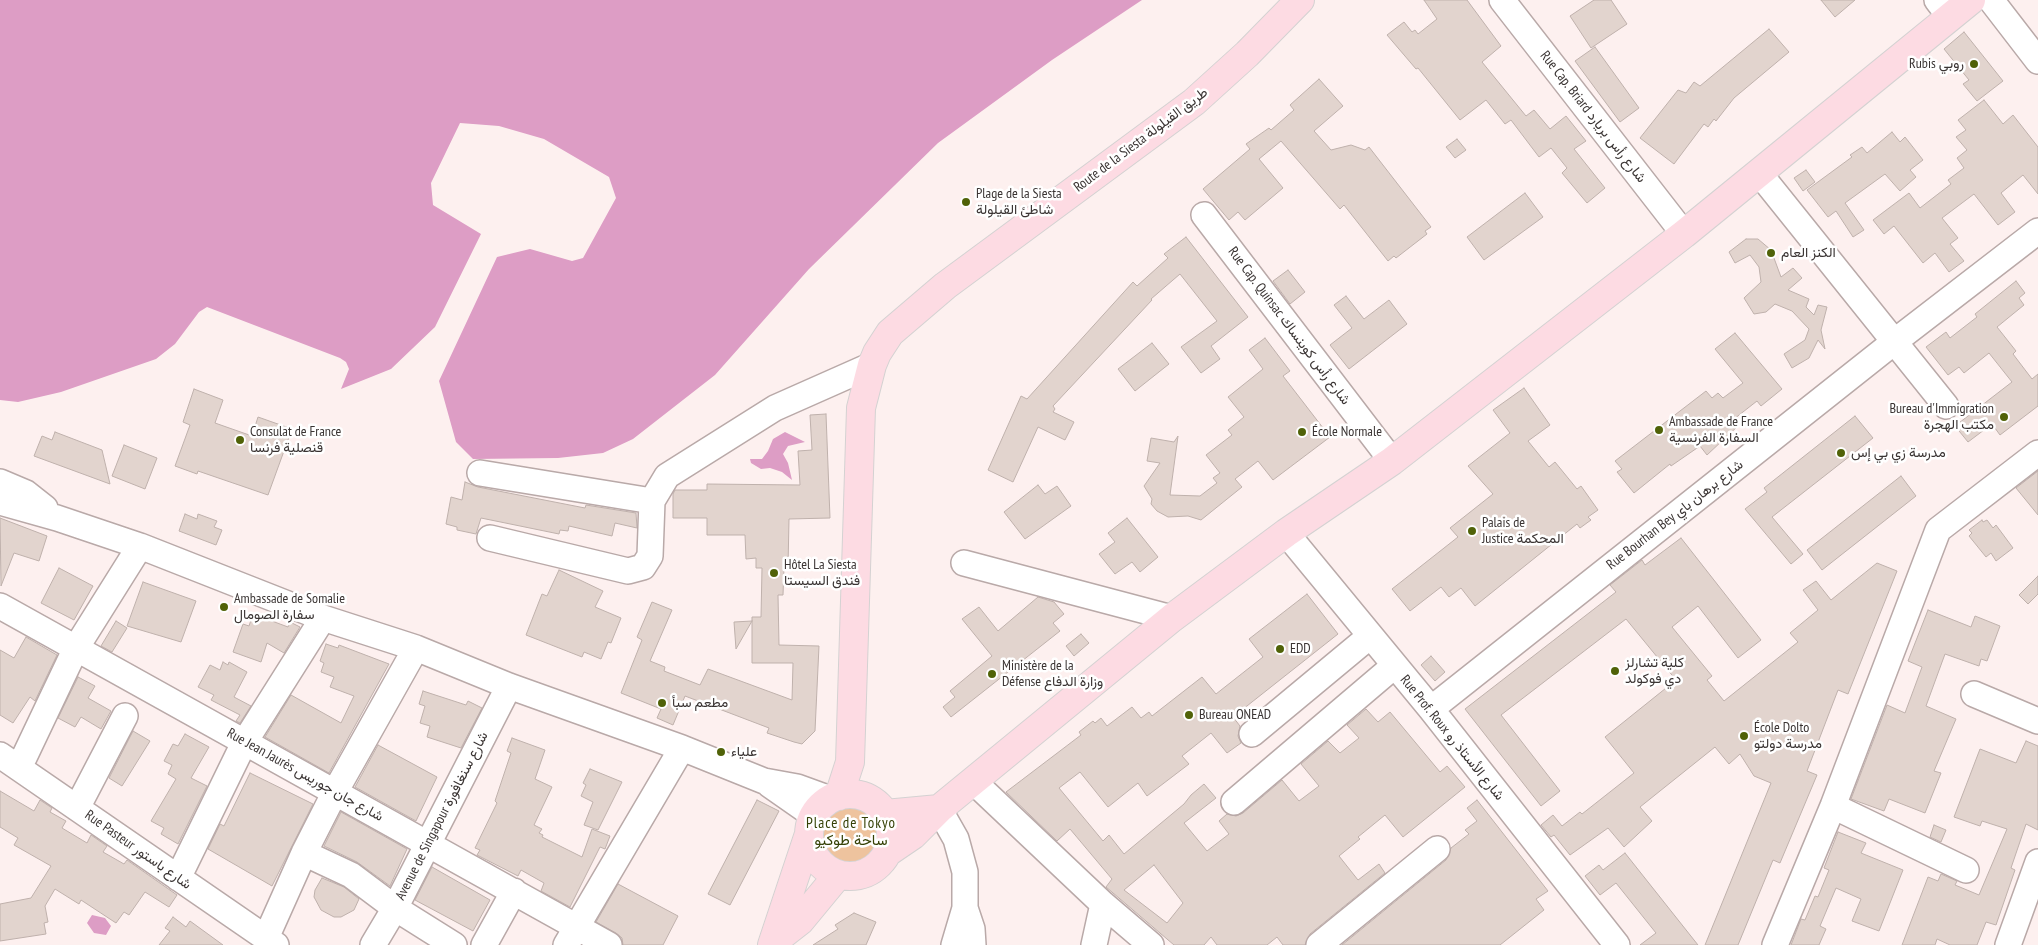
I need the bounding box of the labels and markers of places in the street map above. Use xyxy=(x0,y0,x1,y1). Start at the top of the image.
place label: Rubis روبي xyxy=(1909,56,1964,72)
marker: Rubis روبي xyxy=(1968,58,1980,70)
place label: Plage de la Siesta شاطئ القيلولة xyxy=(976,186,1062,218)
marker: Plage de la Siesta شاطئ القيلولة xyxy=(960,196,972,208)
place label: الكنز العام xyxy=(1781,245,1836,261)
marker: الكنز العام xyxy=(1765,247,1777,259)
place label: Bureau d'Immigration مكتب الهجرة xyxy=(1889,401,1994,434)
marker: Bureau d'Immigration مكتب الهجرة xyxy=(1998,411,2010,423)
place label: Ambassade de France السفارة الفرنسية xyxy=(1669,414,1773,447)
place label: Consulat de France قنصلية فرنسا xyxy=(250,424,341,457)
place label: École Normale xyxy=(1312,424,1382,440)
marker: Ambassade de France السفارة الفرنسية xyxy=(1653,424,1665,436)
marker: École Normale xyxy=(1296,426,1308,438)
marker: Consulat de France قنصلية فرنسا xyxy=(234,434,246,446)
place label: مدرسة زي بي إس xyxy=(1851,445,1946,461)
marker: مدرسة زي بي إس xyxy=(1835,447,1847,459)
place label: Palais de Justice المحكمة xyxy=(1482,515,1564,548)
marker: Palais de Justice المحكمة xyxy=(1466,525,1478,537)
place label: Hôtel La Siesta فندق السيستا xyxy=(784,557,860,590)
marker: Hôtel La Siesta فندق السيستا xyxy=(768,567,780,579)
place label: Ambassade de Somalie سفارة الصومال xyxy=(234,591,345,624)
marker: Ambassade de Somalie سفارة الصومال xyxy=(218,601,230,613)
place label: EDD xyxy=(1290,641,1311,657)
marker: EDD xyxy=(1274,643,1286,655)
place label: كلية تشارلز دي فوكولد xyxy=(1625,655,1684,688)
place label: Ministère de la Défense وزارة الدفاع xyxy=(1002,658,1103,690)
marker: كلية تشارلز دي فوكولد xyxy=(1609,665,1621,677)
marker: Ministère de la Défense وزارة الدفاع xyxy=(986,668,998,680)
place label: مطعم سبأ xyxy=(672,695,728,711)
marker: مطعم سبأ xyxy=(656,697,668,709)
place label: Bureau ONEAD xyxy=(1199,707,1271,723)
marker: Bureau ONEAD xyxy=(1183,709,1195,721)
place label: École Dolto مدرسة دولتو xyxy=(1754,720,1822,752)
marker: École Dolto مدرسة دولتو xyxy=(1738,730,1750,742)
place label: علياء xyxy=(731,744,757,760)
marker: علياء xyxy=(715,746,727,758)

